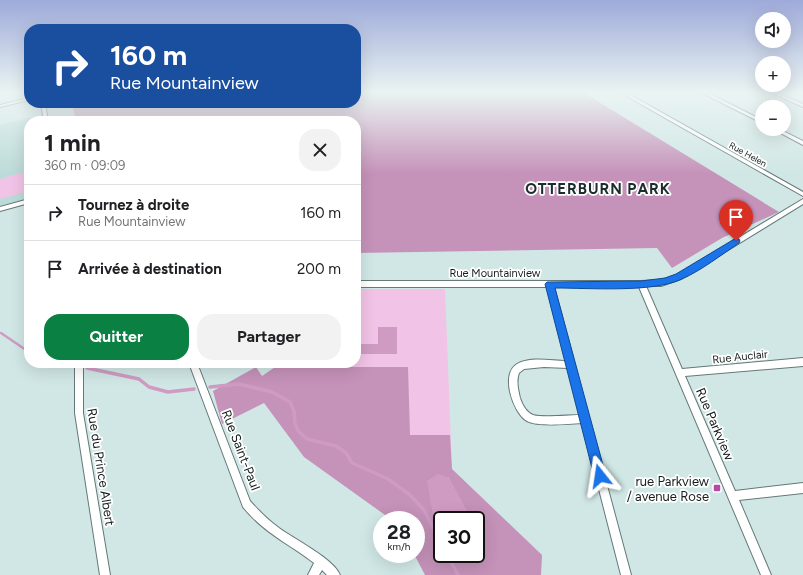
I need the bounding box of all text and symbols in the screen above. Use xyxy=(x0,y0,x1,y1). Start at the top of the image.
map controls xyxy=(755,12,791,136)
button: sound xyxy=(755,12,791,48)
text: 160 m xyxy=(110,38,187,72)
icon: right xyxy=(44,40,96,92)
button: + xyxy=(755,56,791,92)
text: Rue Mountainview xyxy=(110,72,259,94)
button: − xyxy=(755,100,791,136)
text: 1 min xyxy=(44,128,101,157)
button: close xyxy=(299,129,341,171)
street label: Rue Helen xyxy=(727,139,769,169)
text: 360 m · 09:09 xyxy=(44,158,125,173)
district label: OTTERBURN PARK xyxy=(525,180,671,198)
text: Tournez à droite xyxy=(78,196,189,214)
pin xyxy=(719,200,753,241)
icon: right xyxy=(44,202,66,224)
text: 160 m xyxy=(300,204,341,222)
icon: arrive xyxy=(725,206,747,228)
text: Rue Mountainview xyxy=(78,214,185,229)
icon: arrive xyxy=(44,258,66,280)
text: Arrivée à destination xyxy=(78,260,222,278)
text: 200 m xyxy=(297,260,341,278)
street label: Rue Mountainview xyxy=(450,267,541,280)
button: Quitter xyxy=(44,314,189,360)
button: Partager xyxy=(197,314,341,360)
street label: Rue Auclair xyxy=(712,348,769,366)
street label: Rue Parkview xyxy=(693,385,737,463)
street label: Rue du Prince Albert xyxy=(84,407,118,527)
street label: Rue Saint-Paul xyxy=(219,408,263,492)
position arrow xyxy=(579,455,621,497)
place label: rue Parkview / avenue Rose xyxy=(627,474,710,504)
marker: rue Parkview / avenue Rose xyxy=(712,483,722,493)
speed limit sign: 30 xyxy=(433,511,485,563)
text: 28 xyxy=(387,520,411,544)
text: km/h xyxy=(388,540,410,553)

